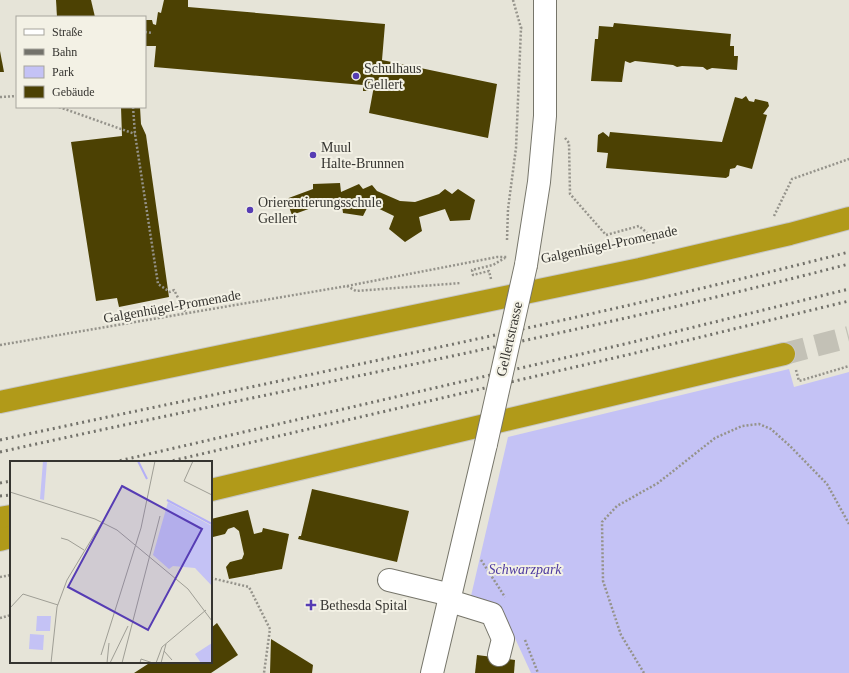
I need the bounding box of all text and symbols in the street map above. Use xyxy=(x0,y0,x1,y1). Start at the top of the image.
legend xyxy=(16,16,146,108)
text: Straße xyxy=(52,25,83,39)
text: Bahn xyxy=(52,45,77,59)
place label: Schulhaus Gellert xyxy=(364,61,422,92)
text: Park xyxy=(52,65,74,79)
marker: Schulhaus Gellert xyxy=(351,71,361,81)
text: Gebäude xyxy=(52,85,95,99)
place label: Muul Halte-Brunnen xyxy=(321,140,404,171)
marker: Muul Halte-Brunnen xyxy=(308,150,318,160)
place label: Orierentierungsschule Gellert xyxy=(258,195,382,226)
marker: Orierentierungsschule Gellert xyxy=(245,205,255,215)
street label: Galgenhügel-Promenade xyxy=(539,223,679,266)
street label: Galgenhügel-Promenade xyxy=(102,287,242,326)
street label: Gellertstrasse xyxy=(494,300,525,378)
inset map xyxy=(10,461,212,663)
park label: Schwarzpark xyxy=(488,562,562,577)
place label: Bethesda Spital xyxy=(320,598,408,613)
marker: Bethesda Spital xyxy=(305,599,317,611)

